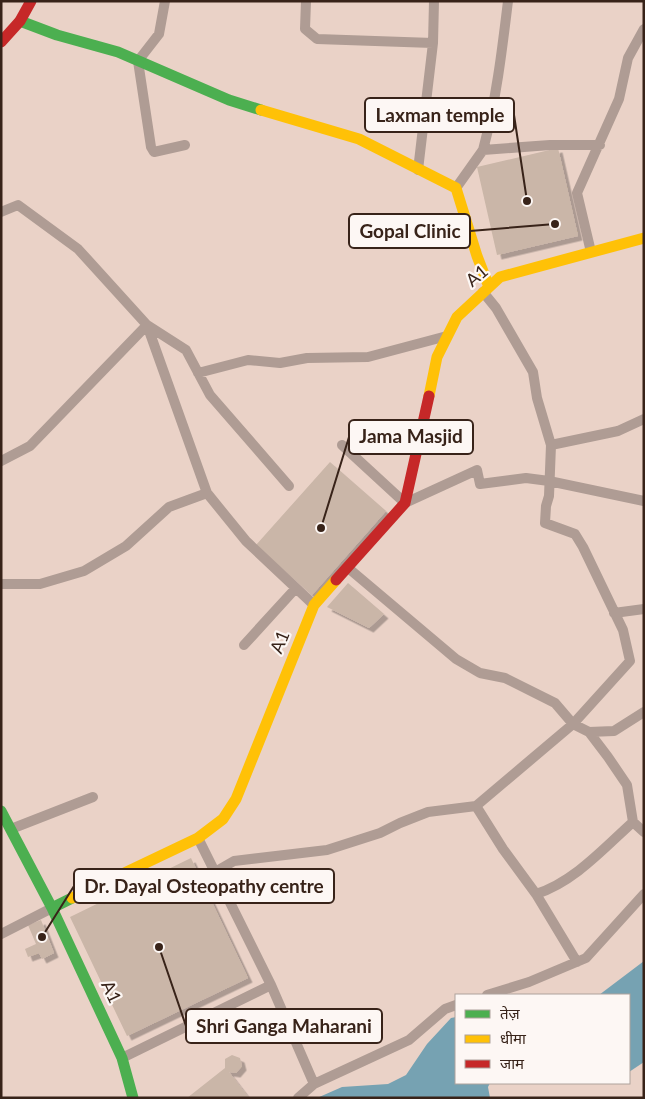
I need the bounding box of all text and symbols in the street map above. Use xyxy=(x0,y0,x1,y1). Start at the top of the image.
callout: Laxman temple xyxy=(365,98,514,132)
text: Laxman temple xyxy=(375,103,505,126)
callout: Gopal Clinic xyxy=(349,214,470,248)
text: Gopal Clinic xyxy=(359,219,461,242)
street label: A1 xyxy=(461,260,492,291)
callout: Jama Masjid xyxy=(349,420,473,454)
text: Jama Masjid xyxy=(359,424,463,447)
street label: A1 xyxy=(265,627,294,656)
callout: Dr. Dayal Osteopathy centre xyxy=(74,869,334,903)
text: Dr. Dayal Osteopathy centre xyxy=(84,874,324,897)
street label: A1 xyxy=(97,977,127,1006)
legend xyxy=(455,994,630,1084)
text: तेज़ xyxy=(500,1004,521,1022)
callout: Shri Ganga Maharani xyxy=(186,1009,382,1043)
text: Shri Ganga Maharani xyxy=(196,1014,372,1037)
text: धीमा xyxy=(500,1029,527,1047)
text: जाम xyxy=(500,1054,525,1072)

